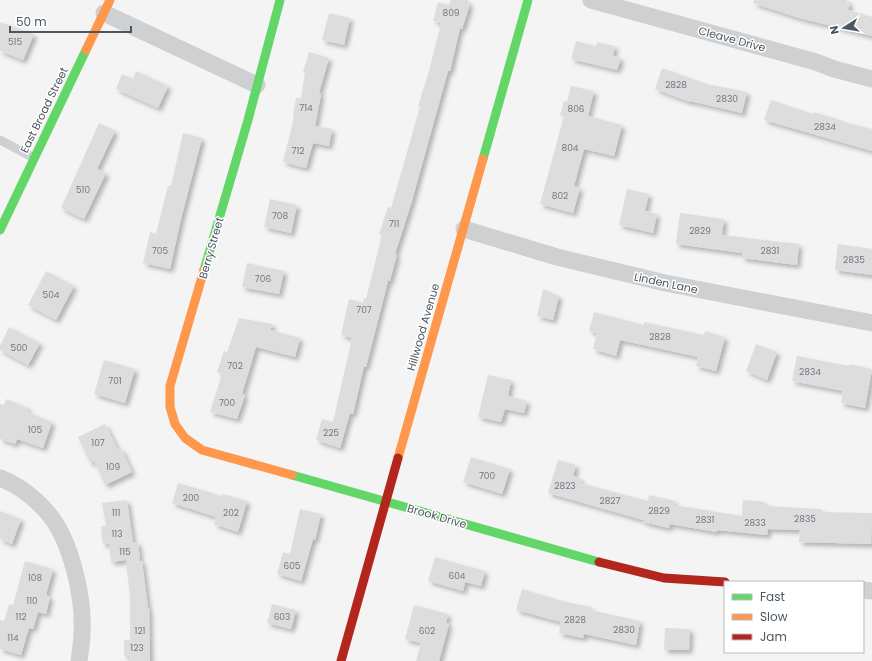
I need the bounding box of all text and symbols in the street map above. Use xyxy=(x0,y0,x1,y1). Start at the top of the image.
house number: 809 xyxy=(442,7,460,19)
scale bar xyxy=(10,8,131,34)
north arrow xyxy=(824,8,864,48)
text: 50 m xyxy=(16,13,47,30)
street label: Cleave Drive xyxy=(697,22,768,56)
text: N xyxy=(826,24,843,36)
house number: 515 xyxy=(8,36,22,48)
street label: East Broad Street xyxy=(16,64,72,156)
house number: 2828 xyxy=(665,79,687,91)
house number: 2830 xyxy=(716,93,738,105)
house number: 714 xyxy=(299,102,313,114)
house number: 806 xyxy=(567,103,585,115)
house number: 2834 xyxy=(814,121,836,133)
house number: 804 xyxy=(562,142,579,154)
house number: 712 xyxy=(292,145,304,157)
house number: 510 xyxy=(76,184,90,196)
house number: 802 xyxy=(552,190,568,202)
house number: 708 xyxy=(272,210,288,222)
street label: Berry Street xyxy=(195,215,227,281)
house number: 711 xyxy=(389,218,399,230)
house number: 2829 xyxy=(689,225,711,237)
house number: 705 xyxy=(152,245,168,257)
house number: 2831 xyxy=(760,245,780,257)
house number: 2835 xyxy=(843,254,865,266)
street label: Linden Lane xyxy=(633,268,700,298)
house number: 706 xyxy=(255,273,271,285)
street label: Hillwood Avenue xyxy=(403,281,443,373)
house number: 504 xyxy=(43,289,60,301)
house number: 707 xyxy=(356,304,372,316)
house number: 2828 xyxy=(649,331,671,343)
house number: 500 xyxy=(11,342,28,354)
house number: 702 xyxy=(227,360,243,372)
house number: 2834 xyxy=(799,366,821,378)
house number: 701 xyxy=(108,375,122,387)
house number: 700 xyxy=(219,397,235,409)
house number: 105 xyxy=(28,424,42,436)
house number: 225 xyxy=(323,427,339,439)
house number: 107 xyxy=(91,437,105,449)
house number: 109 xyxy=(106,461,120,473)
house number: 700 xyxy=(479,470,495,482)
house number: 2823 xyxy=(554,480,576,492)
house number: 200 xyxy=(183,492,200,504)
house number: 2827 xyxy=(600,495,621,507)
street label: Brook Drive xyxy=(405,500,469,532)
house number: 2829 xyxy=(648,505,670,517)
house number: 111 xyxy=(112,507,120,519)
house number: 202 xyxy=(223,507,239,519)
house number: 2835 xyxy=(794,513,816,525)
house number: 2831 xyxy=(695,514,715,526)
house number: 2833 xyxy=(744,517,766,529)
house number: 113 xyxy=(111,528,123,540)
house number: 115 xyxy=(119,546,131,558)
house number: 605 xyxy=(283,560,301,572)
house number: 604 xyxy=(448,570,466,582)
house number: 108 xyxy=(28,572,42,584)
legend xyxy=(724,581,864,653)
text: Fast xyxy=(760,588,785,605)
house number: 110 xyxy=(26,595,38,607)
text: Slow xyxy=(760,608,788,625)
house number: 112 xyxy=(16,611,26,623)
house number: 603 xyxy=(274,611,290,623)
house number: 2828 xyxy=(564,614,586,626)
house number: 2830 xyxy=(613,624,635,636)
house number: 121 xyxy=(135,625,146,637)
house number: 602 xyxy=(419,625,435,637)
text: Jam xyxy=(760,628,787,645)
house number: 114 xyxy=(7,632,19,644)
house number: 123 xyxy=(130,642,144,654)

